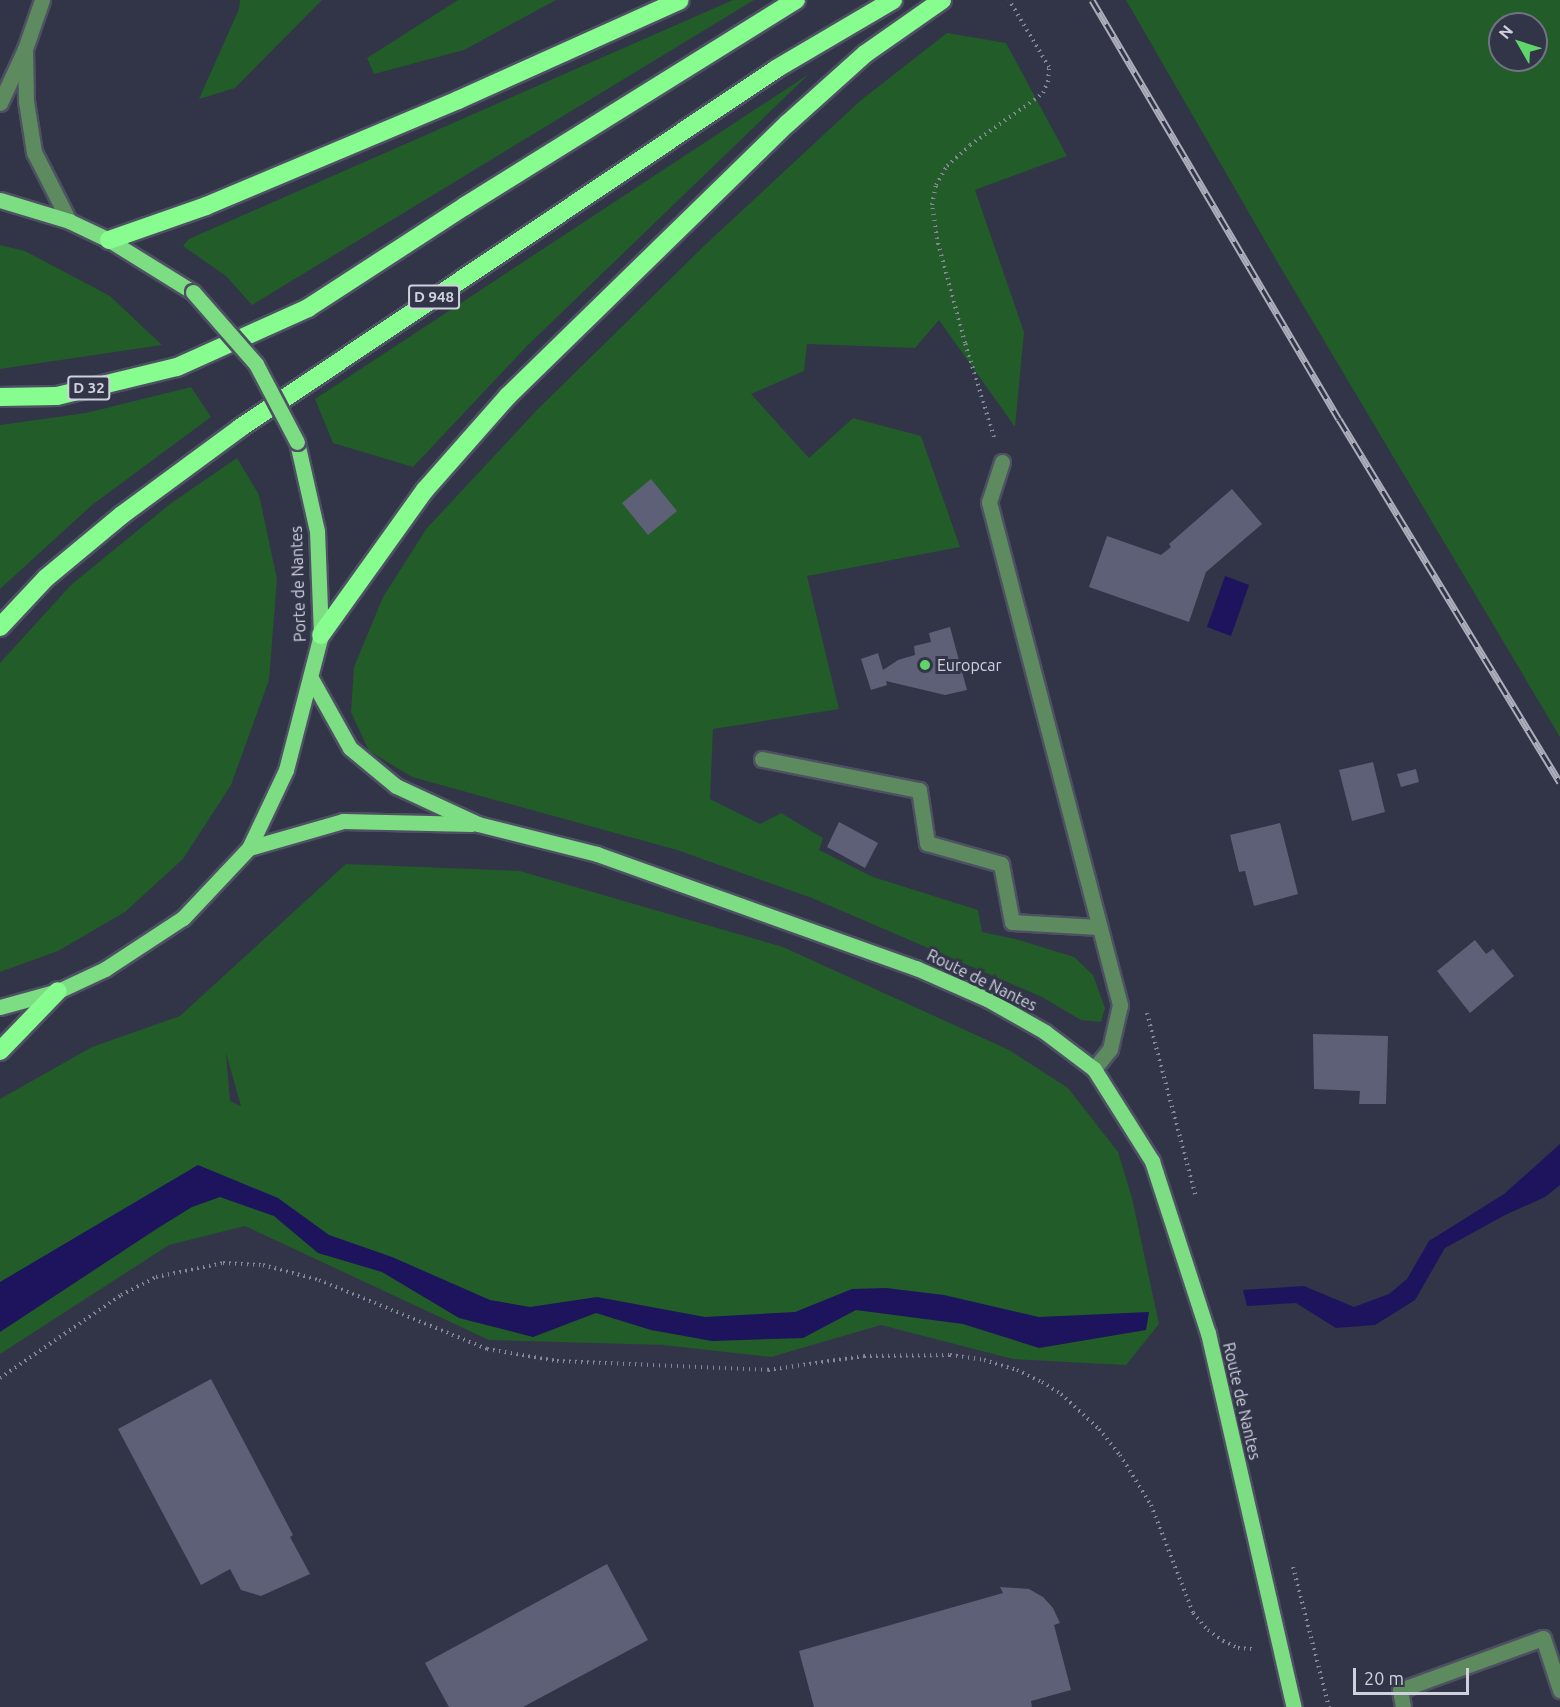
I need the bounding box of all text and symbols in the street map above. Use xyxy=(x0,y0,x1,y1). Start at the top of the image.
north arrow xyxy=(1488,12,1548,72)
text: N xyxy=(1495,22,1516,42)
road number: D 948 xyxy=(407,285,461,309)
road number: D 32 xyxy=(66,376,112,400)
street label: Porte de Nantes xyxy=(286,526,310,642)
place label: Europcar xyxy=(937,655,1001,675)
marker: Europcar xyxy=(918,658,932,672)
street label: Route de Nantes xyxy=(924,945,1040,1015)
street label: Route de Nantes xyxy=(1219,1340,1265,1462)
scale bar xyxy=(1356,1656,1472,1694)
text: 20 m xyxy=(1364,1668,1404,1688)

